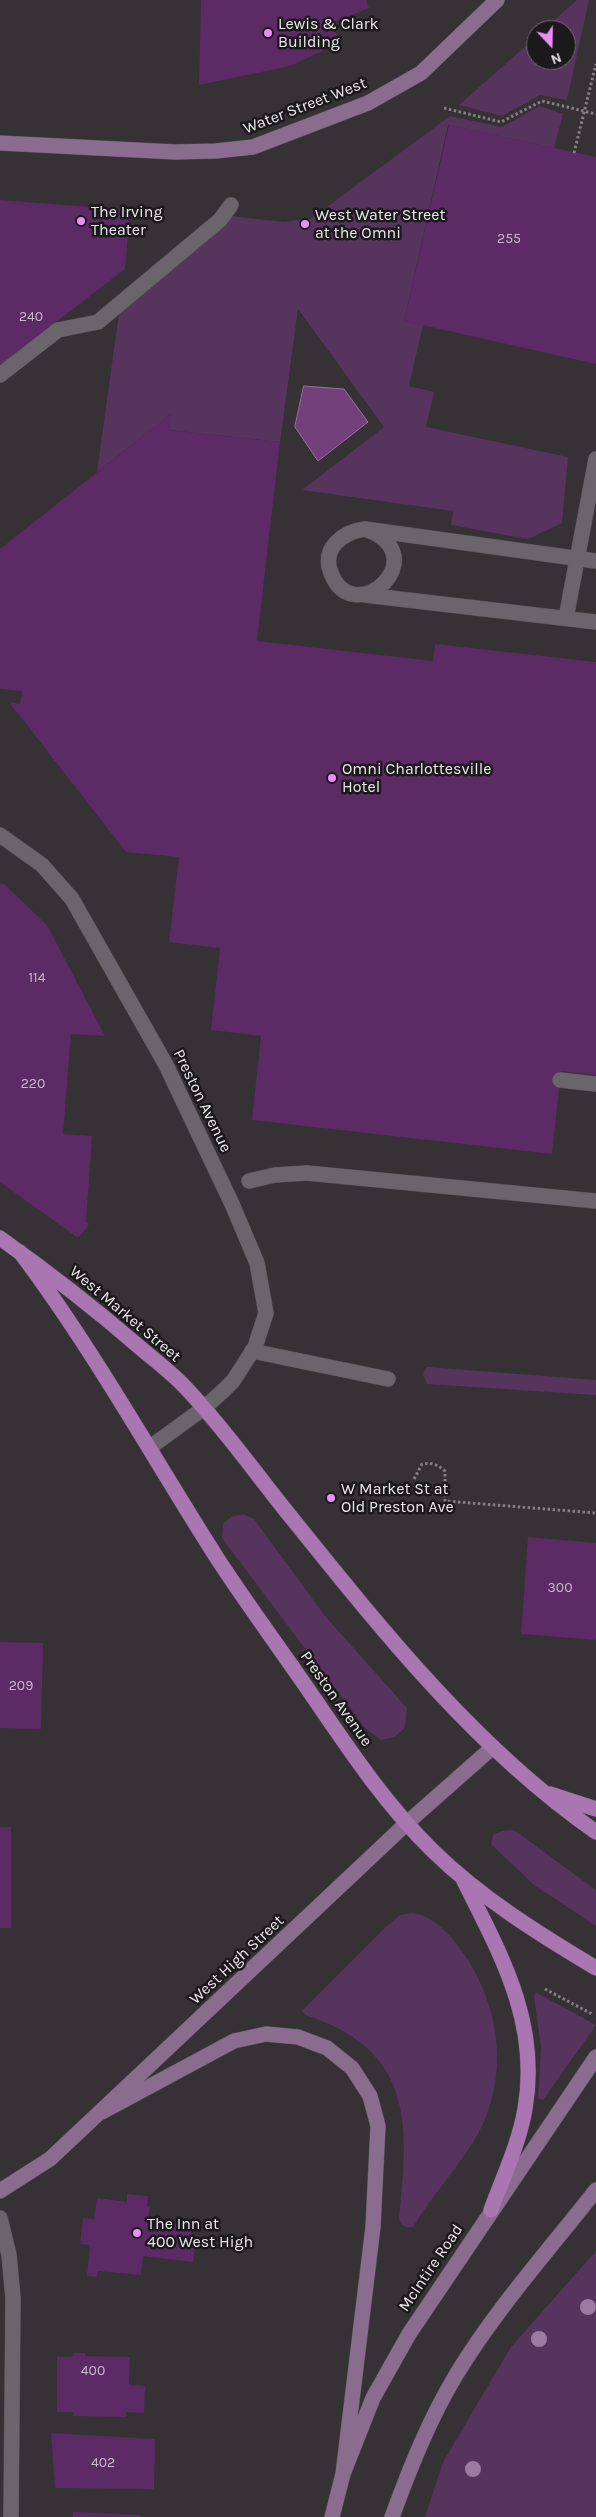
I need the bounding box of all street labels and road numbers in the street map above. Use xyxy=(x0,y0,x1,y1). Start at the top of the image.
street label: Water Street West xyxy=(241,74,369,138)
street label: Preston Avenue xyxy=(169,1046,235,1156)
street label: West Market Street xyxy=(65,1262,185,1366)
street label: Preston Avenue xyxy=(296,1648,376,1750)
street label: West High Street xyxy=(186,1911,288,2009)
street label: McIntire Road xyxy=(395,2221,467,2315)

